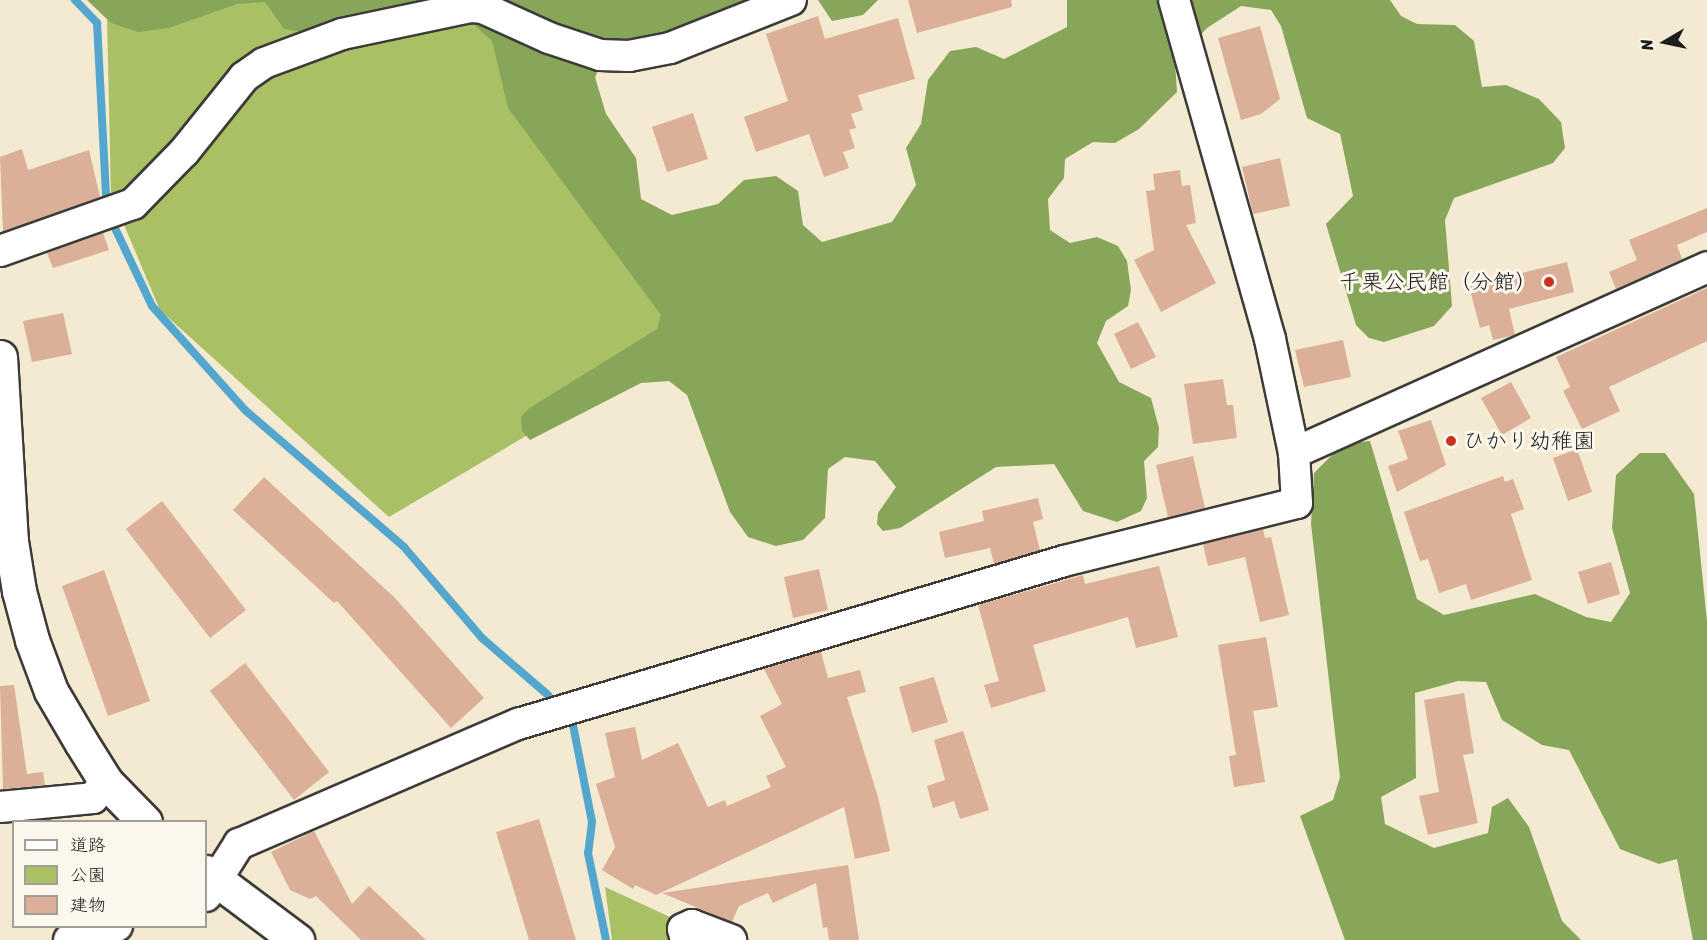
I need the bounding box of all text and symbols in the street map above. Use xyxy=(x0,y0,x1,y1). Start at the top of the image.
north arrow xyxy=(1635,12,1695,72)
text: N xyxy=(1632,37,1662,53)
place label: 千栗公民館（分館） xyxy=(1339,269,1537,295)
marker: 千栗公民館（分館） xyxy=(1542,275,1556,289)
place label: ひかり幼稚園 xyxy=(1463,428,1595,454)
marker: ひかり幼稚園 xyxy=(1444,434,1458,448)
legend xyxy=(12,820,207,928)
text: 道路 xyxy=(70,829,106,861)
text: 公園 xyxy=(70,859,106,891)
text: 建物 xyxy=(70,889,106,921)

